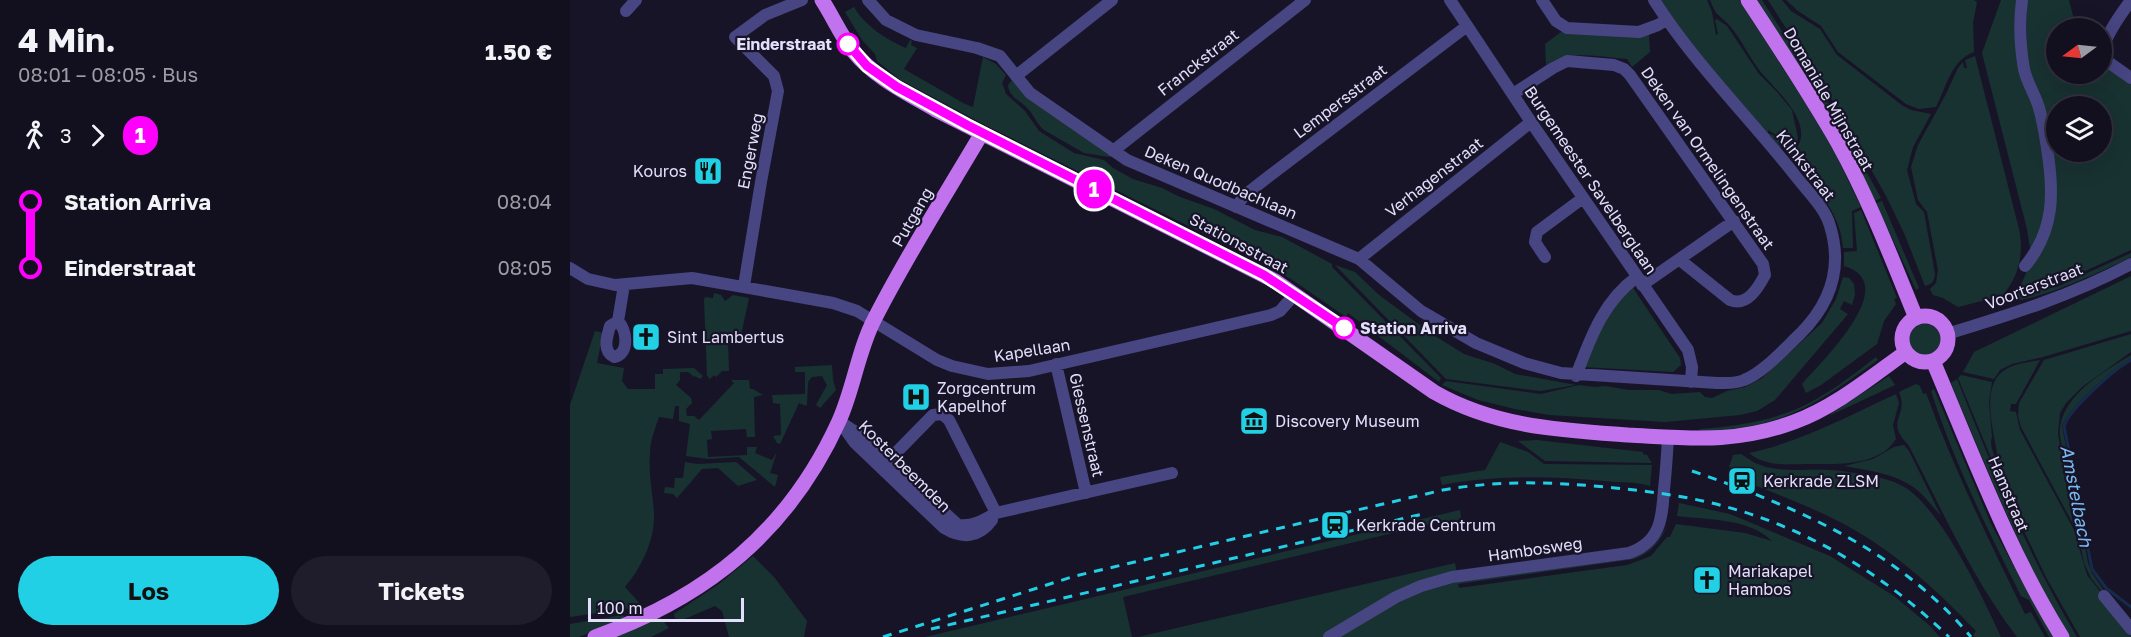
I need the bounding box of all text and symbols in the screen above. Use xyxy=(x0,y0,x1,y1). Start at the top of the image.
north arrow xyxy=(2046,18,2112,84)
map controls xyxy=(2046,18,2112,162)
text: 4 Min. xyxy=(18,20,116,59)
street label: Domaniale Mijnstraat xyxy=(1780,23,1878,175)
street label: Franckstraat xyxy=(1153,24,1243,100)
marker: Einderstraat xyxy=(837,33,859,55)
place label: Einderstraat xyxy=(736,34,832,54)
text: 1.50 € xyxy=(485,38,552,65)
street label: Lempersstraat xyxy=(1289,59,1391,143)
text: 08:01 – 08:05 · Bus xyxy=(18,62,198,86)
street label: Deken van Ormelingenstraat xyxy=(1637,63,1779,253)
street label: Burgemeester Savelberglaan xyxy=(1520,82,1662,278)
button: layers xyxy=(2046,96,2112,162)
street label: Engerweg xyxy=(733,111,767,191)
icon: walk xyxy=(18,119,51,152)
icon: forward xyxy=(81,119,114,152)
text: 1 xyxy=(135,122,146,148)
text: 3 xyxy=(60,123,72,147)
street label: Klinkstraat xyxy=(1772,126,1840,204)
street label: Verhagenstraat xyxy=(1381,133,1487,221)
street label: Deken Quodbachlaan xyxy=(1142,141,1300,223)
restaurant icon: Kouros xyxy=(692,155,724,187)
place label: Kouros xyxy=(633,161,687,181)
line badge: 1 xyxy=(1074,170,1114,208)
text: 1 xyxy=(1089,176,1099,202)
street label: Putgang xyxy=(887,184,937,250)
text: Station Arriva xyxy=(64,188,211,215)
text: 08:04 xyxy=(497,189,552,213)
street label: Stationsstraat xyxy=(1186,209,1292,277)
text: Einderstraat xyxy=(64,254,196,281)
text: 08:05 xyxy=(497,255,552,279)
street label: Voorterstraat xyxy=(1982,258,2086,314)
marker: Station Arriva xyxy=(1333,317,1355,339)
place label: Station Arriva xyxy=(1360,318,1467,338)
church icon: Sint Lambertus xyxy=(630,321,662,353)
place label: Sint Lambertus xyxy=(667,327,784,347)
street label: Kapellaan xyxy=(992,334,1072,366)
street label: Giessenstraat xyxy=(1065,371,1109,479)
place label: Zorgcentrum Kapelhof xyxy=(937,378,1036,416)
hospital icon: Zorgcentrum Kapelhof xyxy=(900,381,932,413)
museum icon: Discovery Museum xyxy=(1238,405,1270,437)
place label: Discovery Museum xyxy=(1275,411,1420,431)
street label: Kosterbeemden xyxy=(855,416,955,516)
water label: Amstelbach xyxy=(2056,443,2098,550)
street label: Hamstraat xyxy=(1984,453,2034,535)
station icon: Kerkrade ZLSM xyxy=(1726,465,1758,497)
place label: Kerkrade ZLSM xyxy=(1763,471,1879,491)
station icon: Kerkrade Centrum xyxy=(1319,509,1351,541)
place label: Kerkrade Centrum xyxy=(1356,515,1496,535)
street label: Hambosweg xyxy=(1486,532,1584,566)
button: Los xyxy=(18,556,279,625)
button: Tickets xyxy=(291,556,552,625)
place label: Mariakapel Hambos xyxy=(1728,561,1813,599)
church icon: Mariakapel Hambos xyxy=(1691,564,1723,596)
scale bar xyxy=(588,595,744,622)
text: 100 m xyxy=(597,598,643,618)

